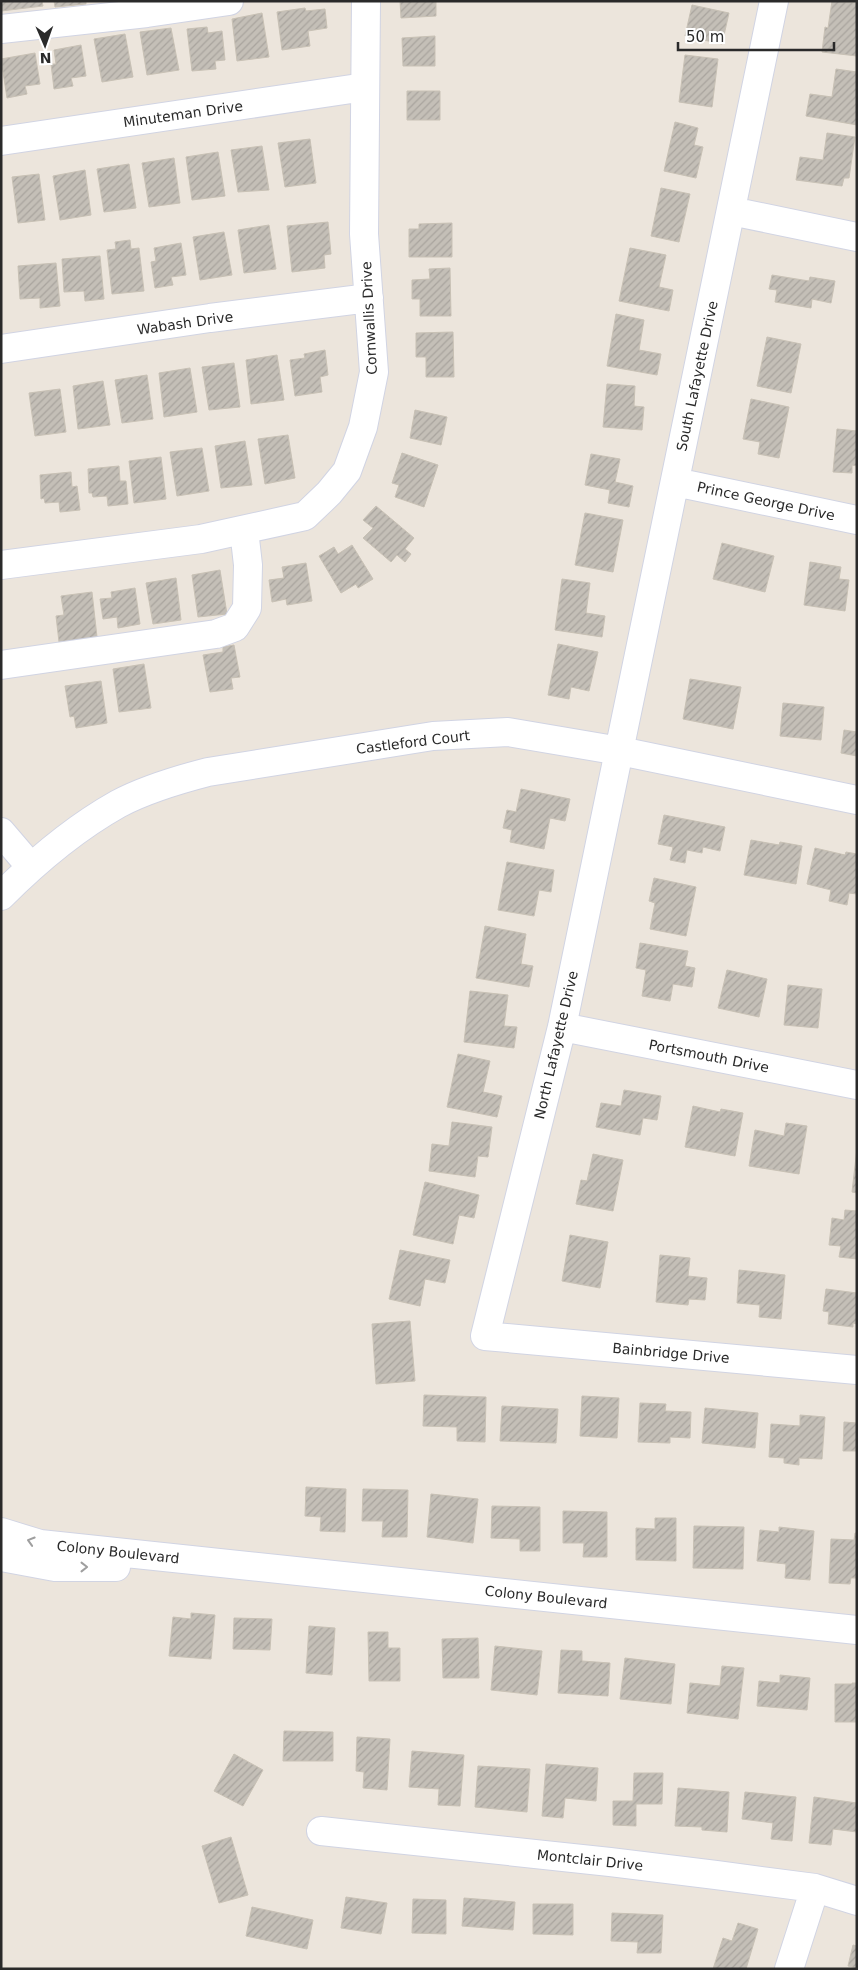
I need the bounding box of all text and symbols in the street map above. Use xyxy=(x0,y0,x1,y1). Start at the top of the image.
north arrow xyxy=(20,20,70,70)
scale bar xyxy=(678,20,834,52)
text: 50 m xyxy=(686,28,724,46)
text: N xyxy=(39,50,52,66)
street label: Minuteman Drive xyxy=(122,98,244,130)
street label: Cornwallis Drive xyxy=(358,261,380,375)
street label: South Lafayette Drive xyxy=(673,299,721,453)
street label: Wabash Drive xyxy=(136,308,234,338)
street label: Prince George Drive xyxy=(696,479,836,523)
street label: Castleford Court xyxy=(355,727,471,757)
street label: North Lafayette Drive xyxy=(531,969,581,1121)
street label: Portsmouth Drive xyxy=(647,1036,771,1076)
street label: Bainbridge Drive xyxy=(612,1340,730,1366)
one-way arrow xyxy=(27,1537,36,1547)
street label: Colony Boulevard xyxy=(56,1538,180,1566)
one-way arrow xyxy=(80,1562,88,1572)
street label: Colony Boulevard xyxy=(484,1583,608,1611)
street label: Montclair Drive xyxy=(536,1846,644,1874)

